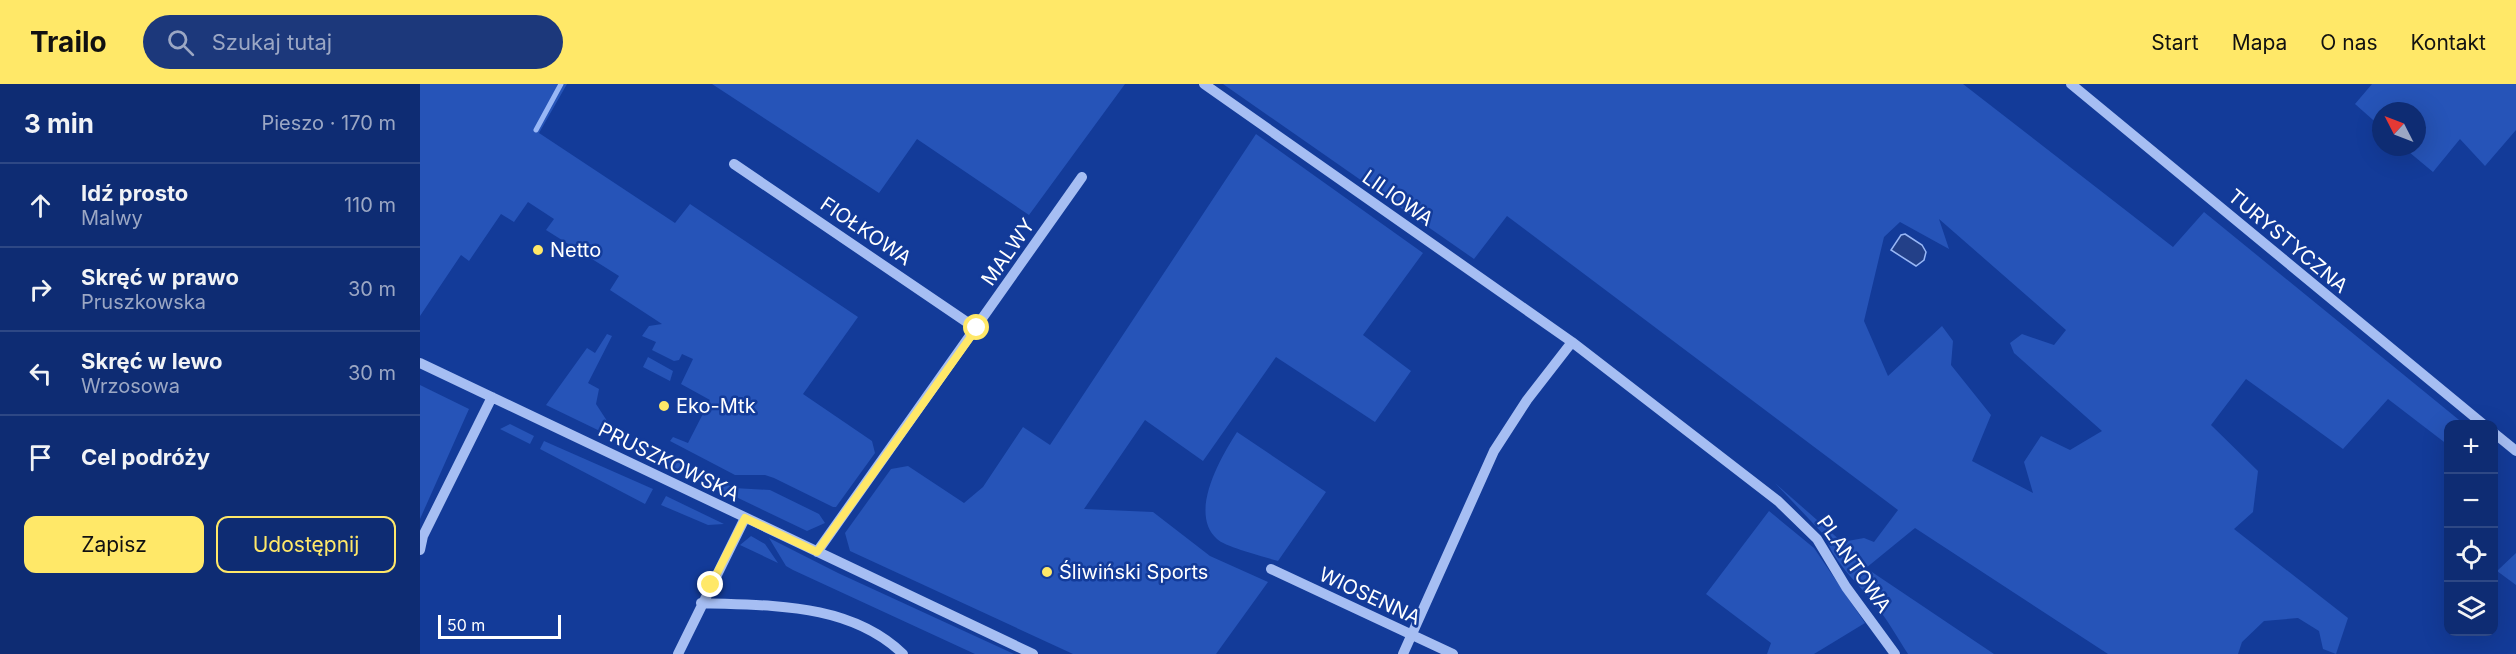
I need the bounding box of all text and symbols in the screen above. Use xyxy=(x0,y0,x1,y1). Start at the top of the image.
search box xyxy=(143,15,563,69)
text: Trailo xyxy=(30,25,107,59)
icon: search xyxy=(164,26,197,59)
text: Szukaj tutaj xyxy=(212,29,332,55)
text: Start xyxy=(2151,30,2199,55)
text: Mapa xyxy=(2232,30,2287,55)
text: O nas xyxy=(2320,30,2378,55)
text: Kontakt xyxy=(2411,30,2486,55)
north arrow xyxy=(2372,102,2426,156)
text: 3 min xyxy=(24,108,94,139)
text: Pieszo · 170 m xyxy=(262,111,396,135)
street label: LILIOWA xyxy=(1358,165,1438,231)
text: Idź prosto xyxy=(81,180,188,206)
street label: TURYSTYCZNA xyxy=(2223,184,2353,298)
icon: ahead xyxy=(24,189,57,222)
street label: FIOŁKOWA xyxy=(816,192,916,270)
text: 110 m xyxy=(344,193,396,217)
text: Malwy xyxy=(81,206,143,230)
street label: MALWY xyxy=(976,213,1040,290)
place label: Netto xyxy=(550,238,601,262)
marker: Netto xyxy=(531,243,545,257)
text: Skręć w prawo xyxy=(81,264,239,290)
icon: right xyxy=(24,273,57,306)
text: 30 m xyxy=(348,277,396,301)
text: Pruszkowska xyxy=(81,290,206,314)
route start xyxy=(963,314,989,340)
text: Skręć w lewo xyxy=(81,348,222,374)
icon: left xyxy=(24,357,57,390)
text: 30 m xyxy=(348,361,396,385)
text: Wrzosowa xyxy=(81,374,180,398)
place label: Eko-Mtk xyxy=(676,394,756,418)
marker: Eko-Mtk xyxy=(657,399,671,413)
street label: PRUSZKOWSKA xyxy=(595,418,744,507)
map controls xyxy=(2444,420,2498,636)
button: + xyxy=(2444,420,2498,474)
icon: arrive xyxy=(24,441,57,474)
text: Cel podróży xyxy=(81,444,210,470)
button: − xyxy=(2444,474,2498,528)
street label: PLANTOWA xyxy=(1812,511,1896,617)
button: Zapisz xyxy=(24,516,204,573)
button: Udostępnij xyxy=(216,516,396,573)
button: locate xyxy=(2444,528,2498,582)
place label: Śliwiński Sports xyxy=(1059,559,1208,584)
street label: WIOSENNA xyxy=(1315,562,1425,630)
marker: Śliwiński Sports xyxy=(1040,565,1054,579)
route end xyxy=(697,571,723,597)
button: layers xyxy=(2444,582,2498,636)
scale bar xyxy=(438,612,561,640)
text: 50 m xyxy=(447,615,485,635)

